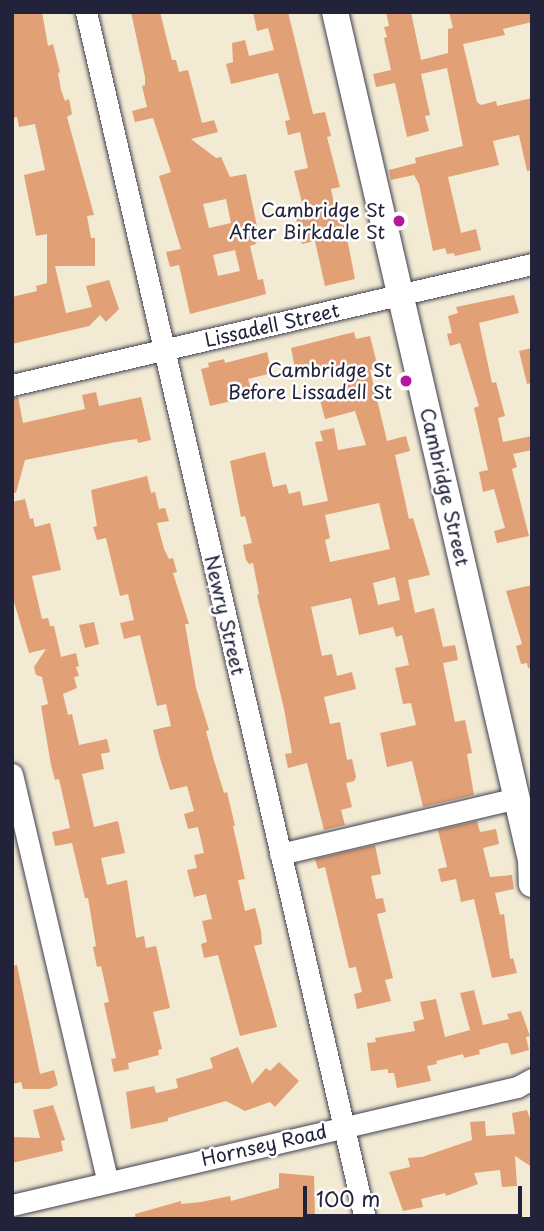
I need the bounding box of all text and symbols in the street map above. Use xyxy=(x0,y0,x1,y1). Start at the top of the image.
place label: Cambridge St After Birkdale St xyxy=(229,199,385,243)
marker: Cambridge St After Birkdale St xyxy=(391,213,407,229)
street label: Lissadell Street xyxy=(202,298,342,352)
place label: Cambridge St Before Lissadell St xyxy=(227,359,392,403)
marker: Cambridge St Before Lissadell St xyxy=(398,373,414,389)
street label: Cambridge Street xyxy=(416,406,474,568)
street label: Newry Street xyxy=(200,552,250,678)
street label: Hornsey Road xyxy=(199,1119,329,1171)
scale bar xyxy=(306,1172,525,1216)
text: 100 m xyxy=(316,1182,380,1214)

